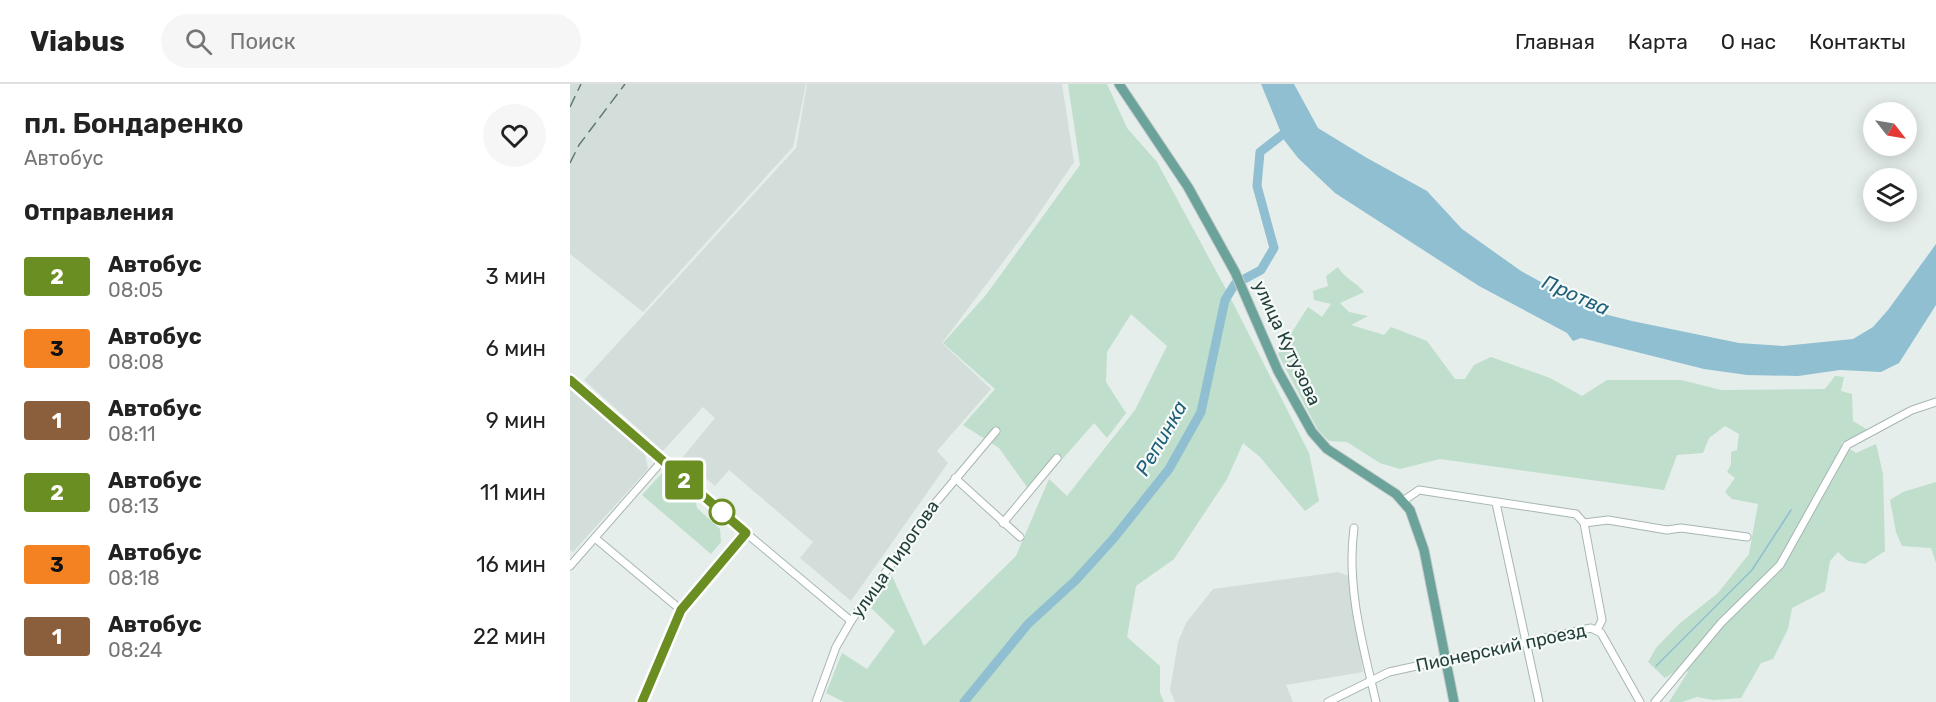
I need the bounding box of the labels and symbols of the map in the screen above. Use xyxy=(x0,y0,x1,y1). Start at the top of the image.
north arrow xyxy=(1863,102,1917,156)
water label: Протва xyxy=(1539,270,1613,320)
street label: улица Кутузова xyxy=(1248,277,1326,409)
water label: Репинка xyxy=(1130,396,1192,480)
line badge: 2 xyxy=(664,460,704,500)
street label: улица Пирогова xyxy=(846,496,944,622)
unlabelled marker xyxy=(709,499,735,525)
street label: Пионерский проезд xyxy=(1414,619,1588,677)

